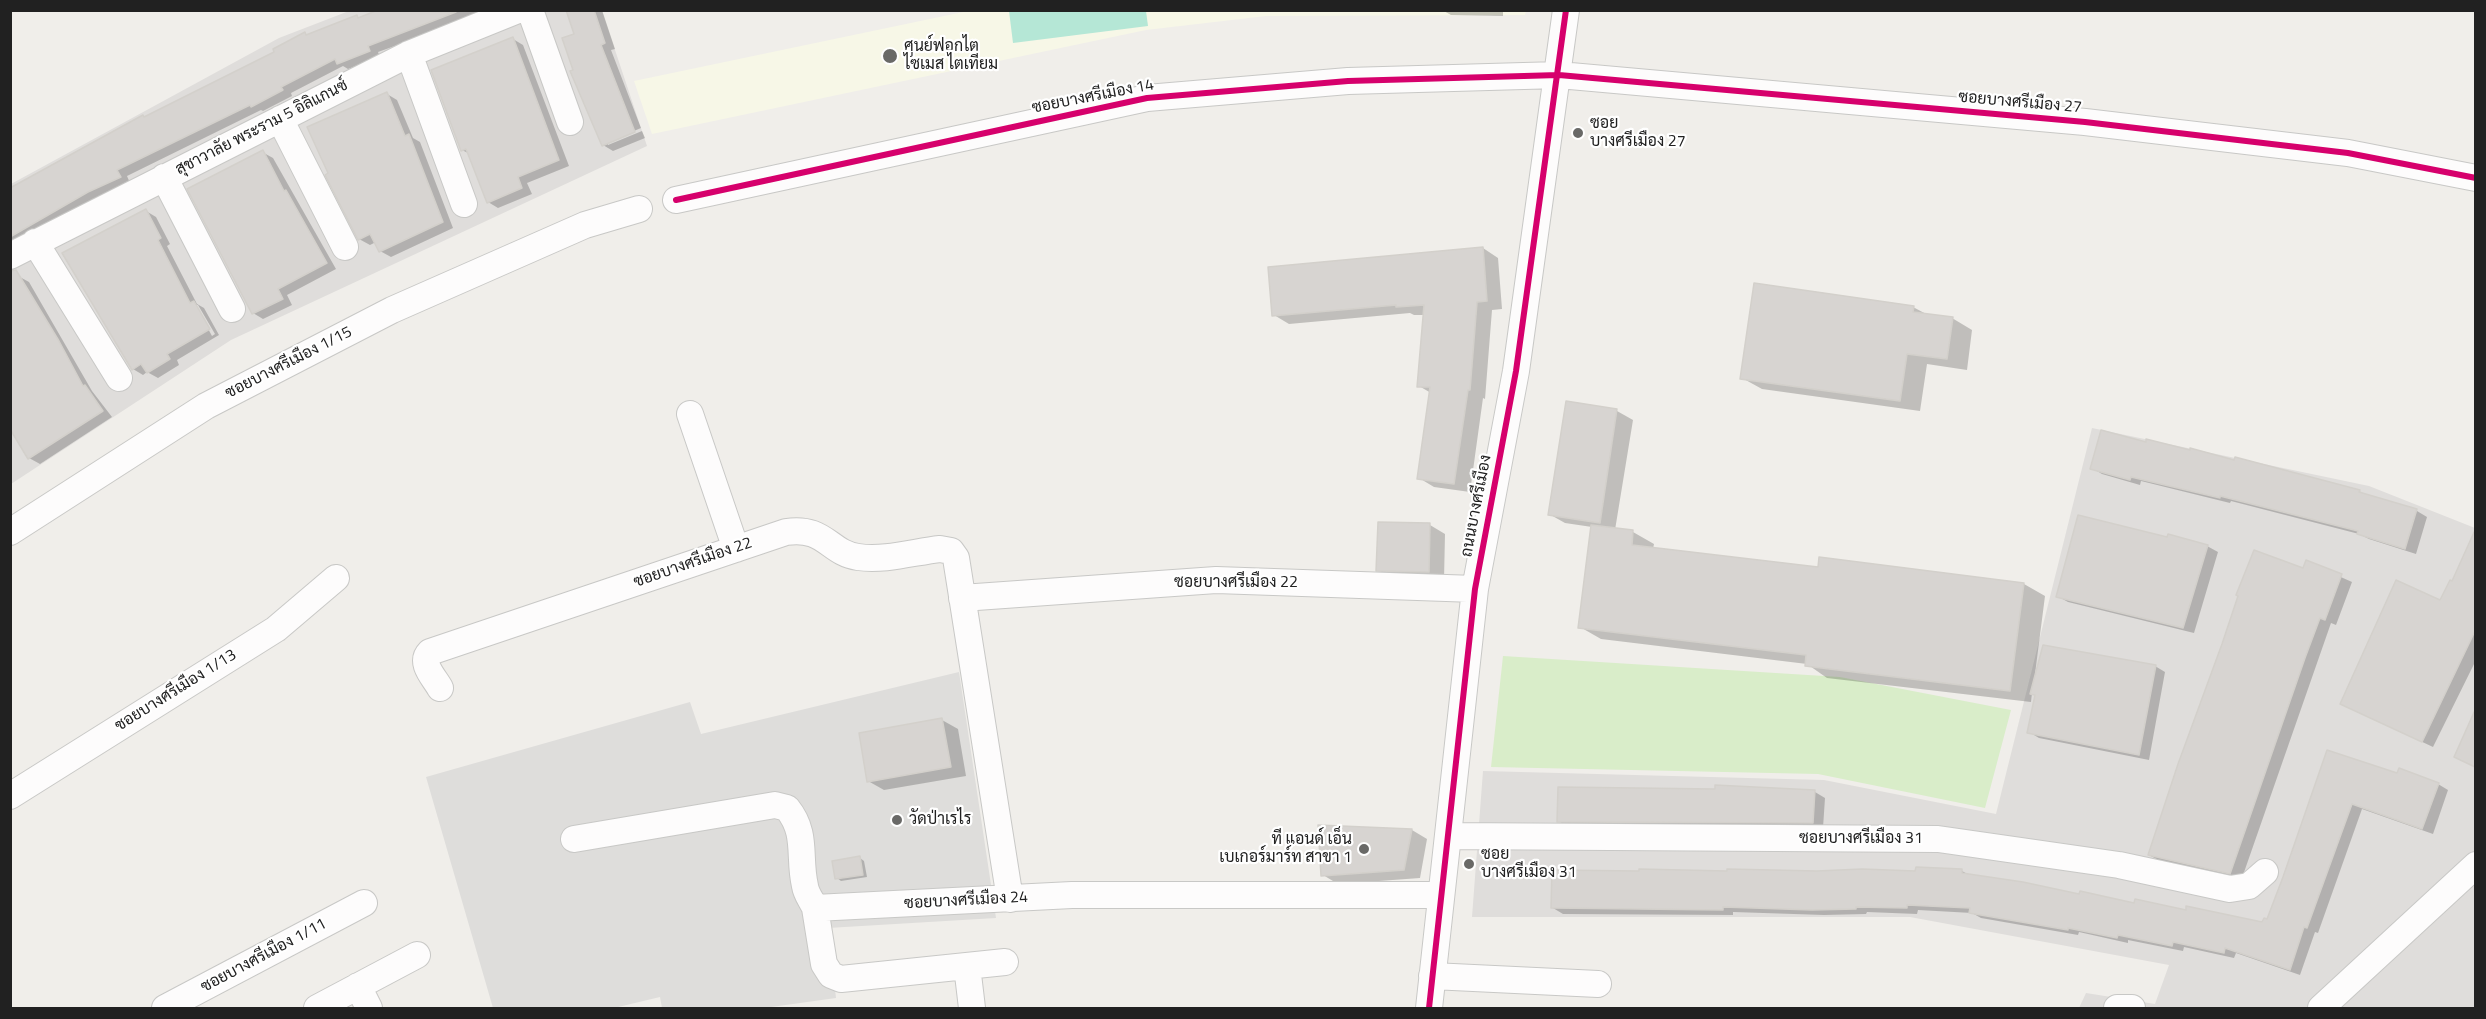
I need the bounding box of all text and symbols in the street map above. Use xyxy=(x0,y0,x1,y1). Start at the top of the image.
place label: ศูนย์ฟอกไต ไซเมส ไตเทียม xyxy=(904,37,998,75)
marker: ศูนย์ฟอกไต ไซเมส ไตเทียม xyxy=(881,47,899,65)
street label: สุชาวาลัย พระราม 5 อิลิแกนซ์ xyxy=(173,76,351,180)
street label: ซอยบางศรีเมือง 14 xyxy=(1030,76,1156,118)
street label: ซอยบางศรีเมือง 27 xyxy=(1957,88,2083,118)
place label: ซอย บางศรีเมือง 27 xyxy=(1590,114,1686,152)
marker: ซอย บางศรีเมือง 27 xyxy=(1571,126,1585,140)
street label: ซอยบางศรีเมือง 1/15 xyxy=(222,323,356,403)
street label: ถนนบางศรีเมือง xyxy=(1458,453,1496,559)
street label: ซอยบางศรีเมือง 22 xyxy=(631,534,755,592)
street label: ซอยบางศรีเมือง 22 xyxy=(1174,573,1298,593)
street label: ซอยบางศรีเมือง 1/13 xyxy=(112,646,240,736)
place label: วัดป่าเรไร xyxy=(909,810,972,830)
marker: วัดป่าเรไร xyxy=(890,813,904,827)
street label: ซอยบางศรีเมือง 31 xyxy=(1799,829,1923,849)
place label: ที แอนด์ เอ็น เบเกอร์มาร์ท สาขา 1 xyxy=(1219,830,1352,868)
marker: ที แอนด์ เอ็น เบเกอร์มาร์ท สาขา 1 xyxy=(1357,842,1371,856)
place label: ซอย บางศรีเมือง 31 xyxy=(1481,845,1577,883)
marker: ซอย บางศรีเมือง 31 xyxy=(1462,857,1476,871)
street label: ซอยบางศรีเมือง 24 xyxy=(904,888,1028,914)
street label: ซอยบางศรีเมือง 1/11 xyxy=(198,915,330,997)

